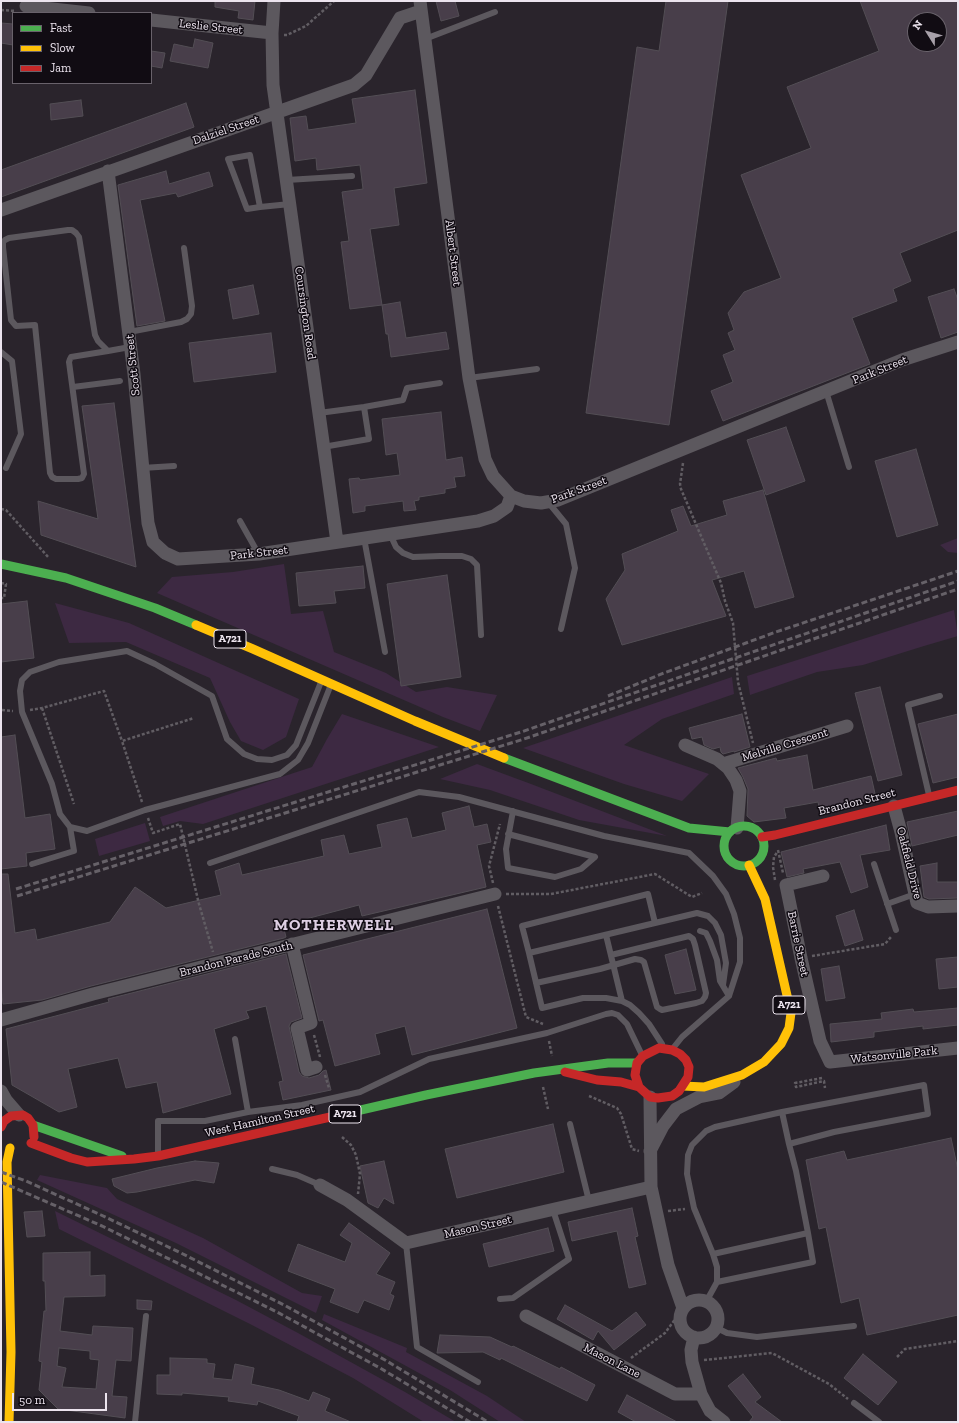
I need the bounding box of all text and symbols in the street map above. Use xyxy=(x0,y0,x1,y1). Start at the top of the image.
legend xyxy=(12,12,152,84)
north arrow xyxy=(907,12,947,52)
street label: Leslie Street xyxy=(178,16,244,38)
text: N xyxy=(910,18,926,32)
text: Fast xyxy=(50,21,72,35)
text: Slow xyxy=(50,41,75,55)
text: Jam xyxy=(50,61,71,75)
street label: Dalziel Street xyxy=(191,112,261,148)
street label: Albert Street xyxy=(442,219,464,287)
street label: Coursington Road xyxy=(291,266,319,360)
street label: Scott Street xyxy=(123,334,143,396)
street label: Park Street xyxy=(850,352,910,388)
street label: Park Street xyxy=(549,473,609,507)
street label: Park Street xyxy=(229,543,289,563)
road number: A721 xyxy=(214,630,246,648)
street label: Melville Crescent xyxy=(740,725,830,765)
street label: Brandon Street xyxy=(817,785,897,819)
street label: Oakfield Drive xyxy=(893,825,925,901)
street label: Barrie Street xyxy=(784,910,812,978)
district label: MOTHERWELL xyxy=(274,915,394,935)
street label: Brandon Parade South xyxy=(178,938,294,980)
road number: A721 xyxy=(773,996,805,1014)
street label: Watsonville Park xyxy=(850,1043,938,1067)
street label: West Hamilton Street xyxy=(204,1101,316,1141)
road number: A721 xyxy=(329,1105,361,1123)
street label: Mason Street xyxy=(443,1212,513,1242)
street label: Mason Lane xyxy=(581,1340,643,1382)
scale bar xyxy=(14,1385,109,1411)
text: 50 m xyxy=(19,1393,45,1407)

